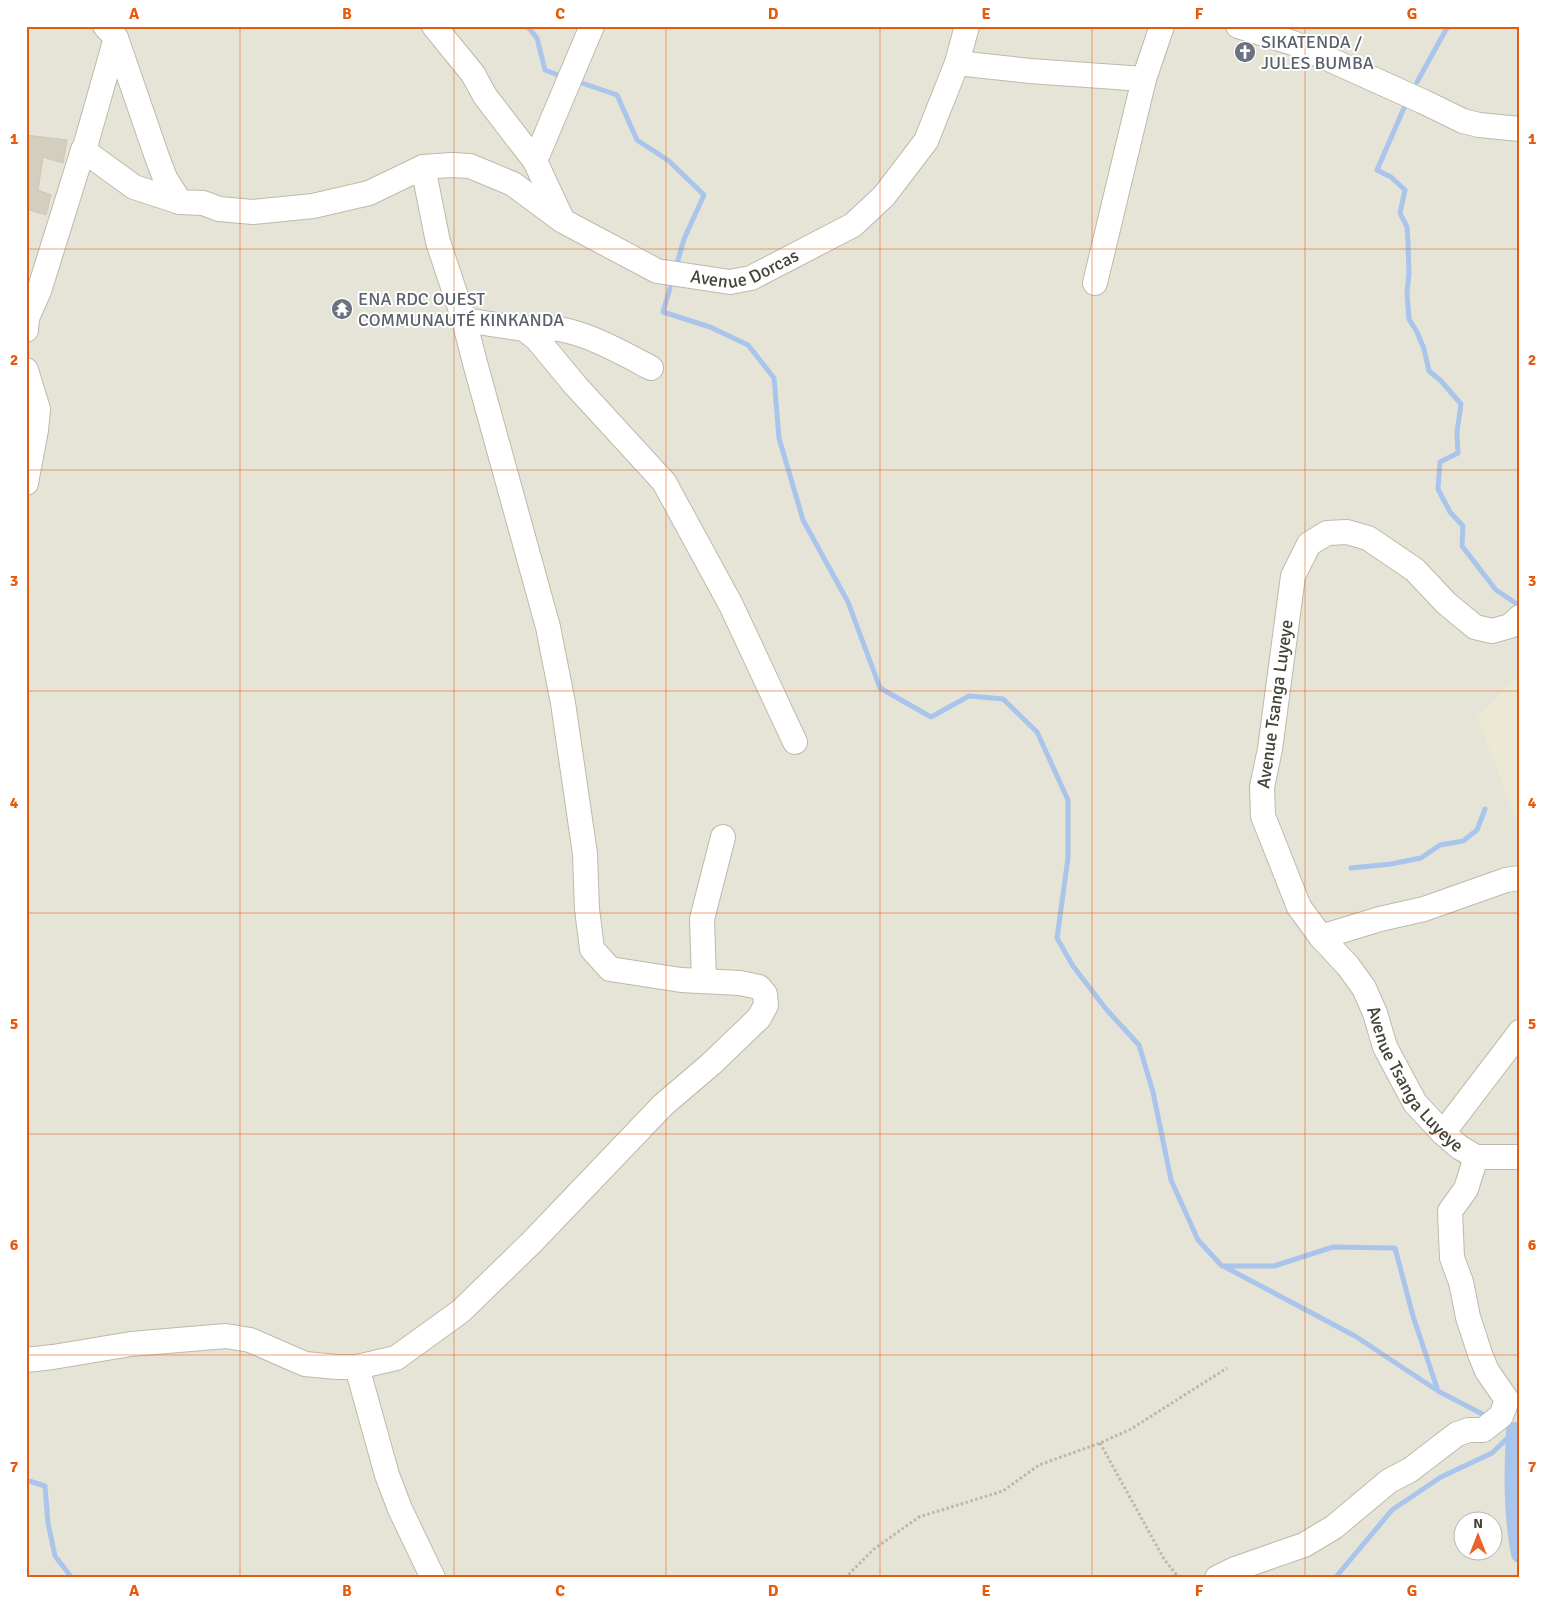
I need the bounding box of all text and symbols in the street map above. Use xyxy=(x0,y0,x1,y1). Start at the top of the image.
text: A xyxy=(129,4,140,24)
text: B xyxy=(342,4,352,24)
text: C xyxy=(555,4,565,24)
text: D xyxy=(768,4,779,24)
text: E xyxy=(981,4,991,24)
text: F xyxy=(1195,4,1204,24)
text: G xyxy=(1407,4,1417,24)
place label: SIKATENDA / JULES BUMBA xyxy=(1261,31,1374,74)
church icon: SIKATENDA / JULES BUMBA xyxy=(1233,40,1257,64)
text: 1 xyxy=(10,129,19,149)
text: 1 xyxy=(1528,129,1537,149)
street label: Avenue Dorcas xyxy=(689,244,802,293)
place label: ENA RDC OUEST COMMUNAUTÉ KINKANDA xyxy=(358,288,564,331)
temple icon: ENA RDC OUEST COMMUNAUTÉ KINKANDA xyxy=(330,297,354,321)
text: 2 xyxy=(10,350,18,370)
text: 2 xyxy=(1528,350,1536,370)
text: 3 xyxy=(10,571,18,591)
text: 3 xyxy=(1528,571,1536,591)
street label: Avenue Tsanga Luyeye xyxy=(1252,618,1298,790)
text: 4 xyxy=(10,793,19,813)
text: 4 xyxy=(1528,793,1537,813)
street label: Avenue Tsanga Luyeye xyxy=(1362,1002,1468,1157)
text: 5 xyxy=(10,1014,18,1034)
text: 5 xyxy=(1528,1014,1536,1034)
text: 6 xyxy=(10,1235,19,1255)
text: 6 xyxy=(1528,1235,1537,1255)
text: 7 xyxy=(10,1457,19,1477)
text: 7 xyxy=(1528,1457,1537,1477)
north arrow xyxy=(1454,1512,1504,1562)
text: N xyxy=(1473,1515,1483,1532)
text: A xyxy=(129,1581,140,1601)
text: B xyxy=(342,1581,352,1601)
text: C xyxy=(555,1581,565,1601)
text: D xyxy=(768,1581,779,1601)
text: E xyxy=(981,1581,991,1601)
text: F xyxy=(1195,1581,1204,1601)
text: G xyxy=(1407,1581,1417,1601)

